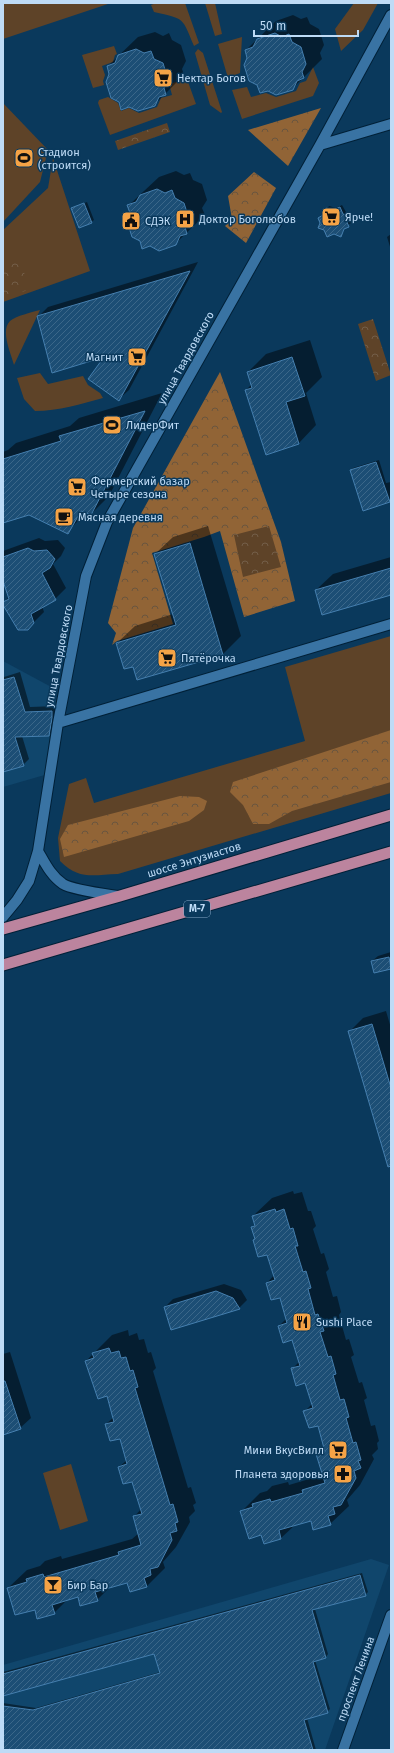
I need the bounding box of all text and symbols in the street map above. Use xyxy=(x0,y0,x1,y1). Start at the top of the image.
scale bar xyxy=(254,12,358,38)
text: 50 m xyxy=(260,19,286,33)
supermarket icon: Нектар Богов xyxy=(152,67,174,89)
place label: Нектар Богов xyxy=(177,72,246,85)
place label: Стадион (строится) xyxy=(38,146,91,172)
sports icon: Стадион (строится) xyxy=(13,147,35,169)
supermarket icon: Ярче! xyxy=(320,206,342,228)
hospital icon: Доктор Боголюбов xyxy=(174,208,196,230)
public building icon: СДЭК xyxy=(120,210,142,232)
place label: Ярче! xyxy=(345,211,373,224)
place label: Доктор Боголюбов xyxy=(198,213,296,226)
place label: СДЭК xyxy=(145,215,171,228)
street label: улица Твардовского xyxy=(155,309,217,407)
supermarket icon: Магнит xyxy=(126,346,148,368)
place label: Магнит xyxy=(86,351,123,364)
sports icon: ЛидерФит xyxy=(101,414,123,436)
place label: ЛидерФит xyxy=(126,419,179,432)
place label: Фермерский базар Четыре сезона xyxy=(91,475,190,501)
supermarket icon: Фермерский базар Четыре сезона xyxy=(66,476,88,498)
cafe icon: Мясная деревня xyxy=(53,506,75,528)
place label: Мясная деревня xyxy=(78,511,163,524)
street label: улица Твардовского xyxy=(43,604,75,708)
supermarket icon: Пятёрочка xyxy=(156,647,178,669)
place label: Пятёрочка xyxy=(181,652,236,665)
street label: шоссе Энтузиастов xyxy=(145,840,243,880)
road number: М-7 xyxy=(184,901,210,917)
restaurant icon: Sushi Place xyxy=(291,1311,313,1333)
place label: Sushi Place xyxy=(316,1316,372,1329)
supermarket icon: Мини ВкусВилл xyxy=(327,1439,349,1461)
place label: Мини ВкусВилл xyxy=(244,1444,324,1457)
pharmacy icon: Планета здоровья xyxy=(332,1463,354,1485)
place label: Планета здоровья xyxy=(235,1468,329,1481)
bar icon: Бир Бар xyxy=(42,1574,64,1596)
place label: Бир Бар xyxy=(67,1579,108,1592)
street label: проспект Ленина xyxy=(335,1635,377,1723)

